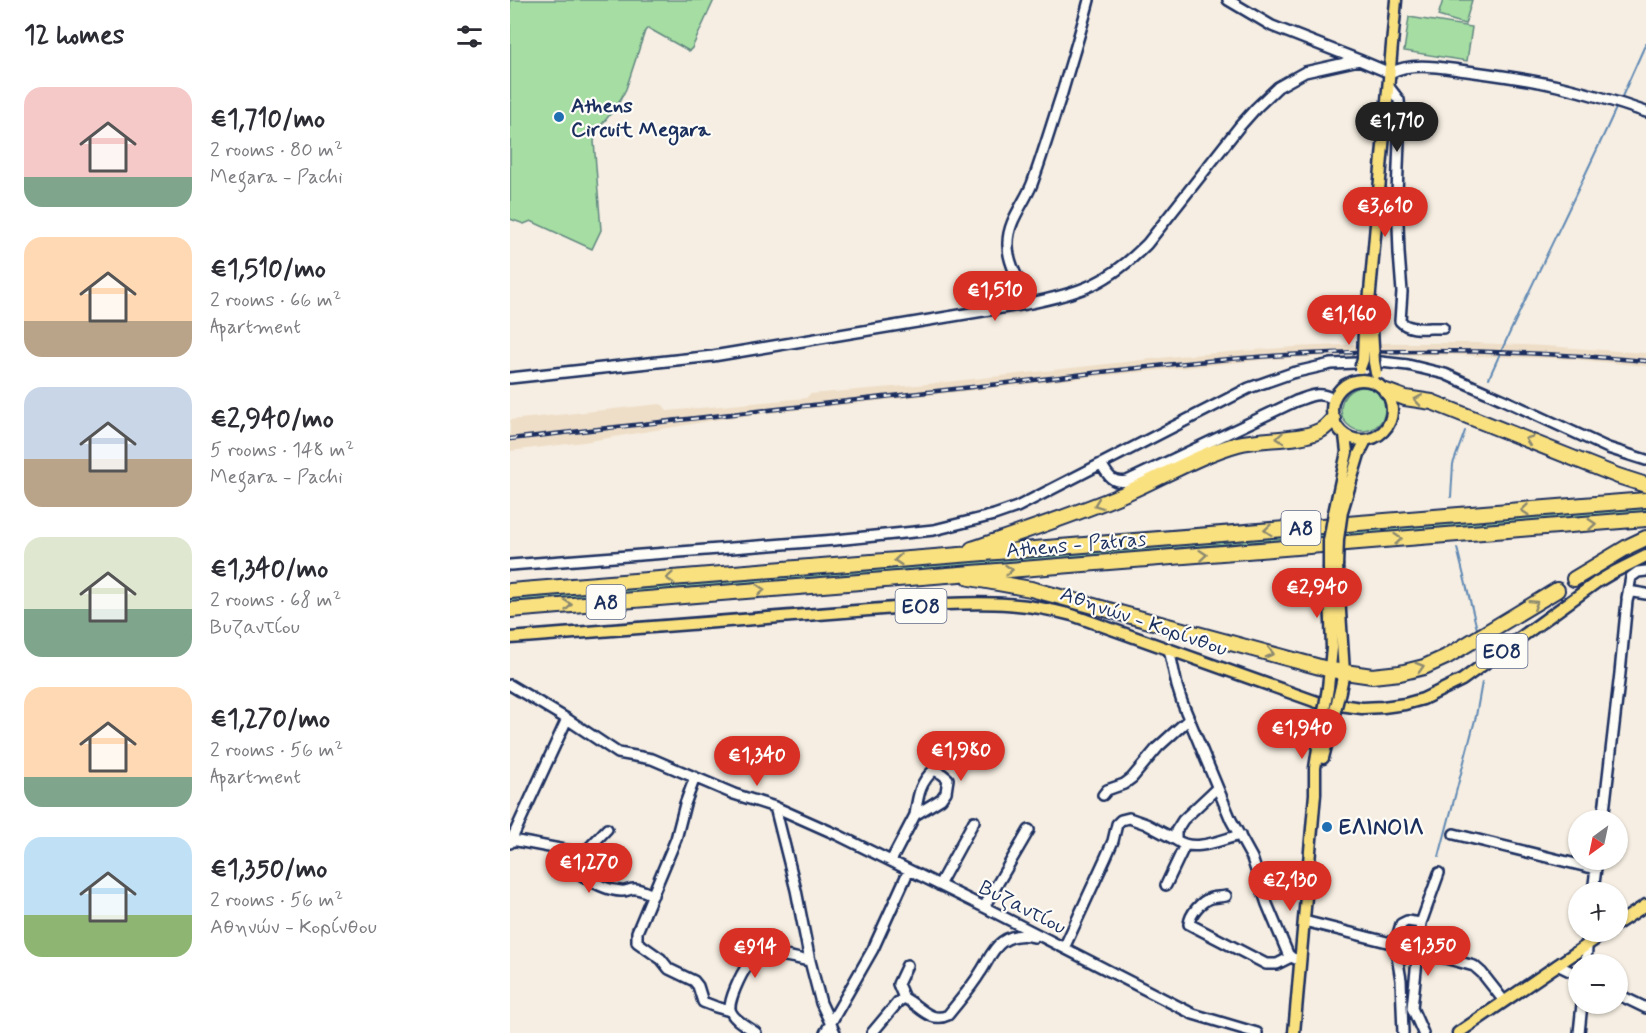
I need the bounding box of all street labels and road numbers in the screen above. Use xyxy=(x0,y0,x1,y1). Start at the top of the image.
road number: Α8 xyxy=(1282,511,1320,545)
street label: Athens - Patras xyxy=(1005,525,1147,565)
street label: Αθηνών - Κορίνθου xyxy=(1056,580,1231,664)
road number: Α8 xyxy=(586,585,626,619)
road number: ΕΟ8 xyxy=(896,589,946,623)
road number: ΕΟ8 xyxy=(1476,634,1528,668)
street label: Βυζαντίου xyxy=(974,874,1071,942)

